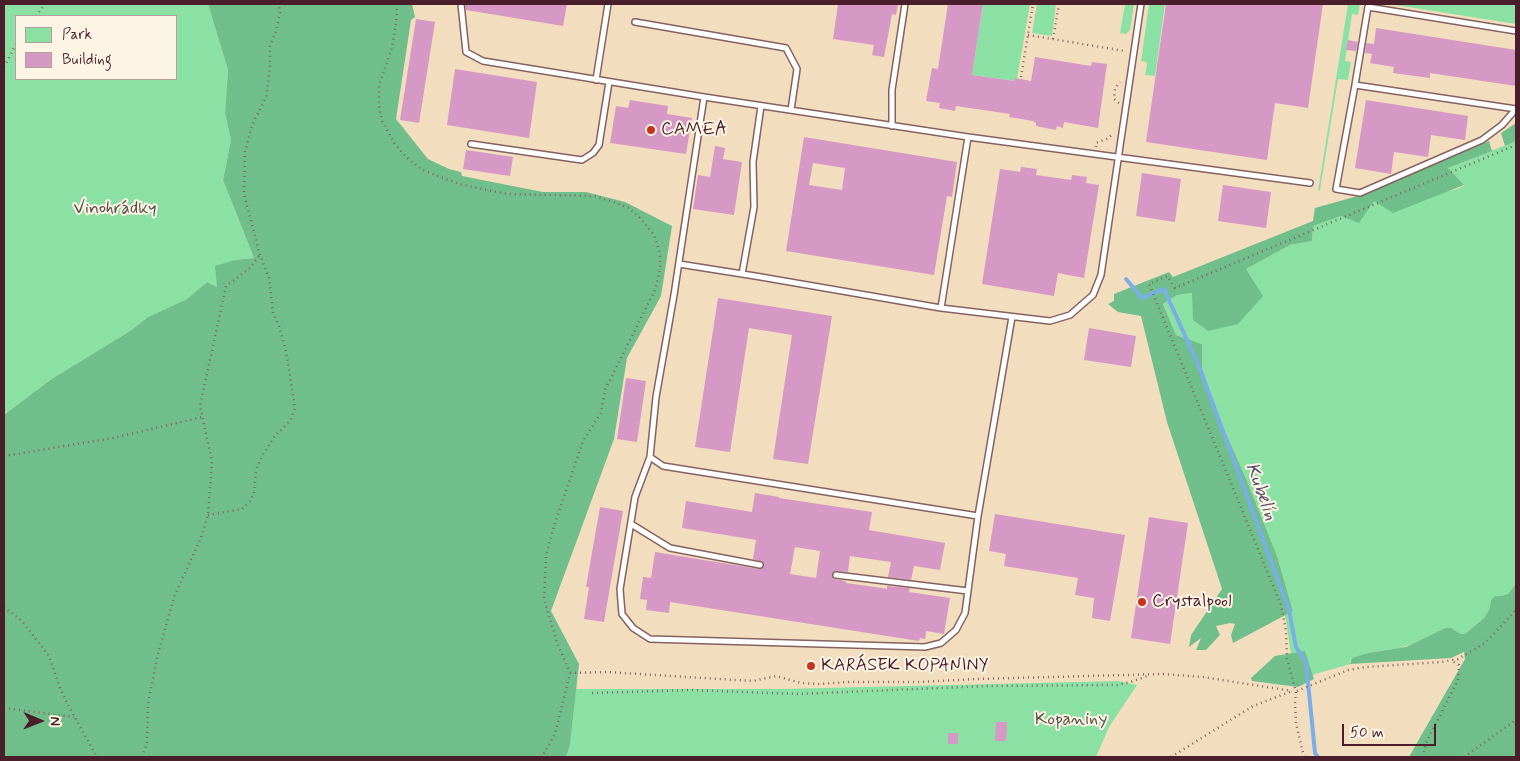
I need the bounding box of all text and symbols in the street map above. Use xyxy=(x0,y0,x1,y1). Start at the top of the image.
legend xyxy=(15,15,178,80)
text: Park xyxy=(62,25,92,45)
text: Building xyxy=(62,50,112,70)
place label: CAMEA xyxy=(661,119,727,141)
marker: CAMEA xyxy=(645,124,657,136)
park label: Vinohrádky xyxy=(73,198,157,220)
water label: Kubelín xyxy=(1239,460,1281,524)
place label: Crystalpool xyxy=(1152,591,1232,613)
marker: Crystalpool xyxy=(1136,596,1148,608)
place label: KARÁSEK KOPANINY xyxy=(821,655,989,677)
marker: KARÁSEK KOPANINY xyxy=(805,660,817,672)
north arrow xyxy=(15,696,65,746)
park label: Kopaniny xyxy=(1035,709,1107,731)
scale bar xyxy=(1345,714,1439,746)
text: N xyxy=(46,716,64,726)
text: 50 m xyxy=(1350,723,1384,743)

